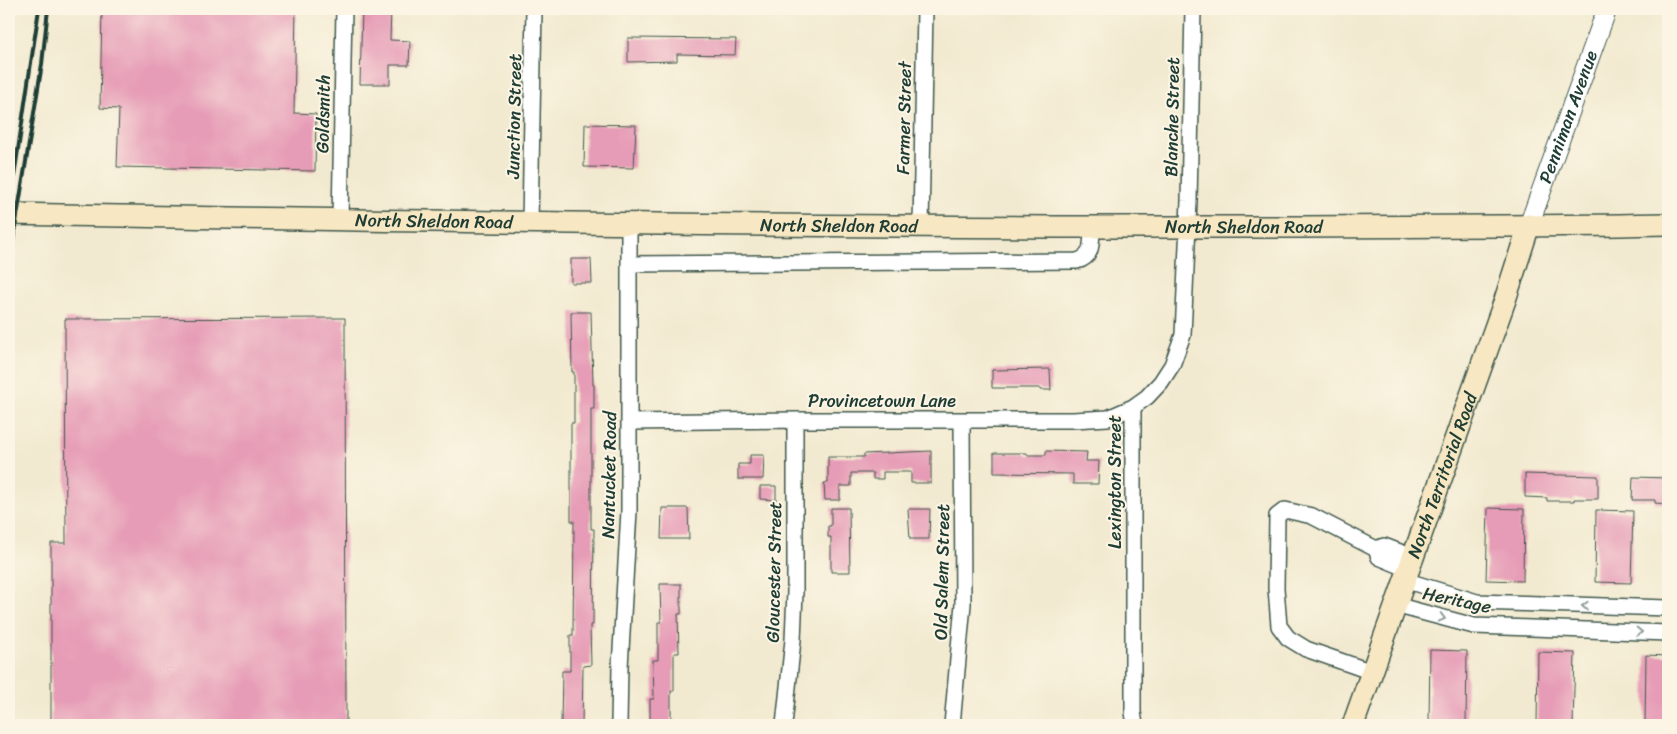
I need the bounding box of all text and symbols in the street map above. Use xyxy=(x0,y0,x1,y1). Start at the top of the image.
street label: Penniman Avenue xyxy=(1529,46,1607,188)
street label: Junction Street xyxy=(497,53,531,180)
street label: Blanche Street xyxy=(1155,57,1189,177)
street label: Farmer Street xyxy=(887,60,921,175)
street label: Goldsmith xyxy=(306,75,340,153)
street label: North Sheldon Road xyxy=(355,204,514,238)
street label: North Sheldon Road xyxy=(760,209,919,242)
street label: North Sheldon Road xyxy=(1165,211,1324,243)
street label: Provincetown Lane xyxy=(808,385,956,417)
street label: North Territorial Road xyxy=(1398,387,1487,563)
street label: Nantucket Road xyxy=(592,410,626,539)
street label: Lexington Street xyxy=(1099,415,1131,549)
street label: Gloucester Street xyxy=(757,501,791,643)
street label: Old Salem Street xyxy=(925,503,959,641)
street label: Heritage xyxy=(1420,577,1494,623)
one-way arrow xyxy=(1580,601,1588,611)
one-way arrow xyxy=(1438,612,1446,622)
one-way arrow xyxy=(1635,627,1643,637)

